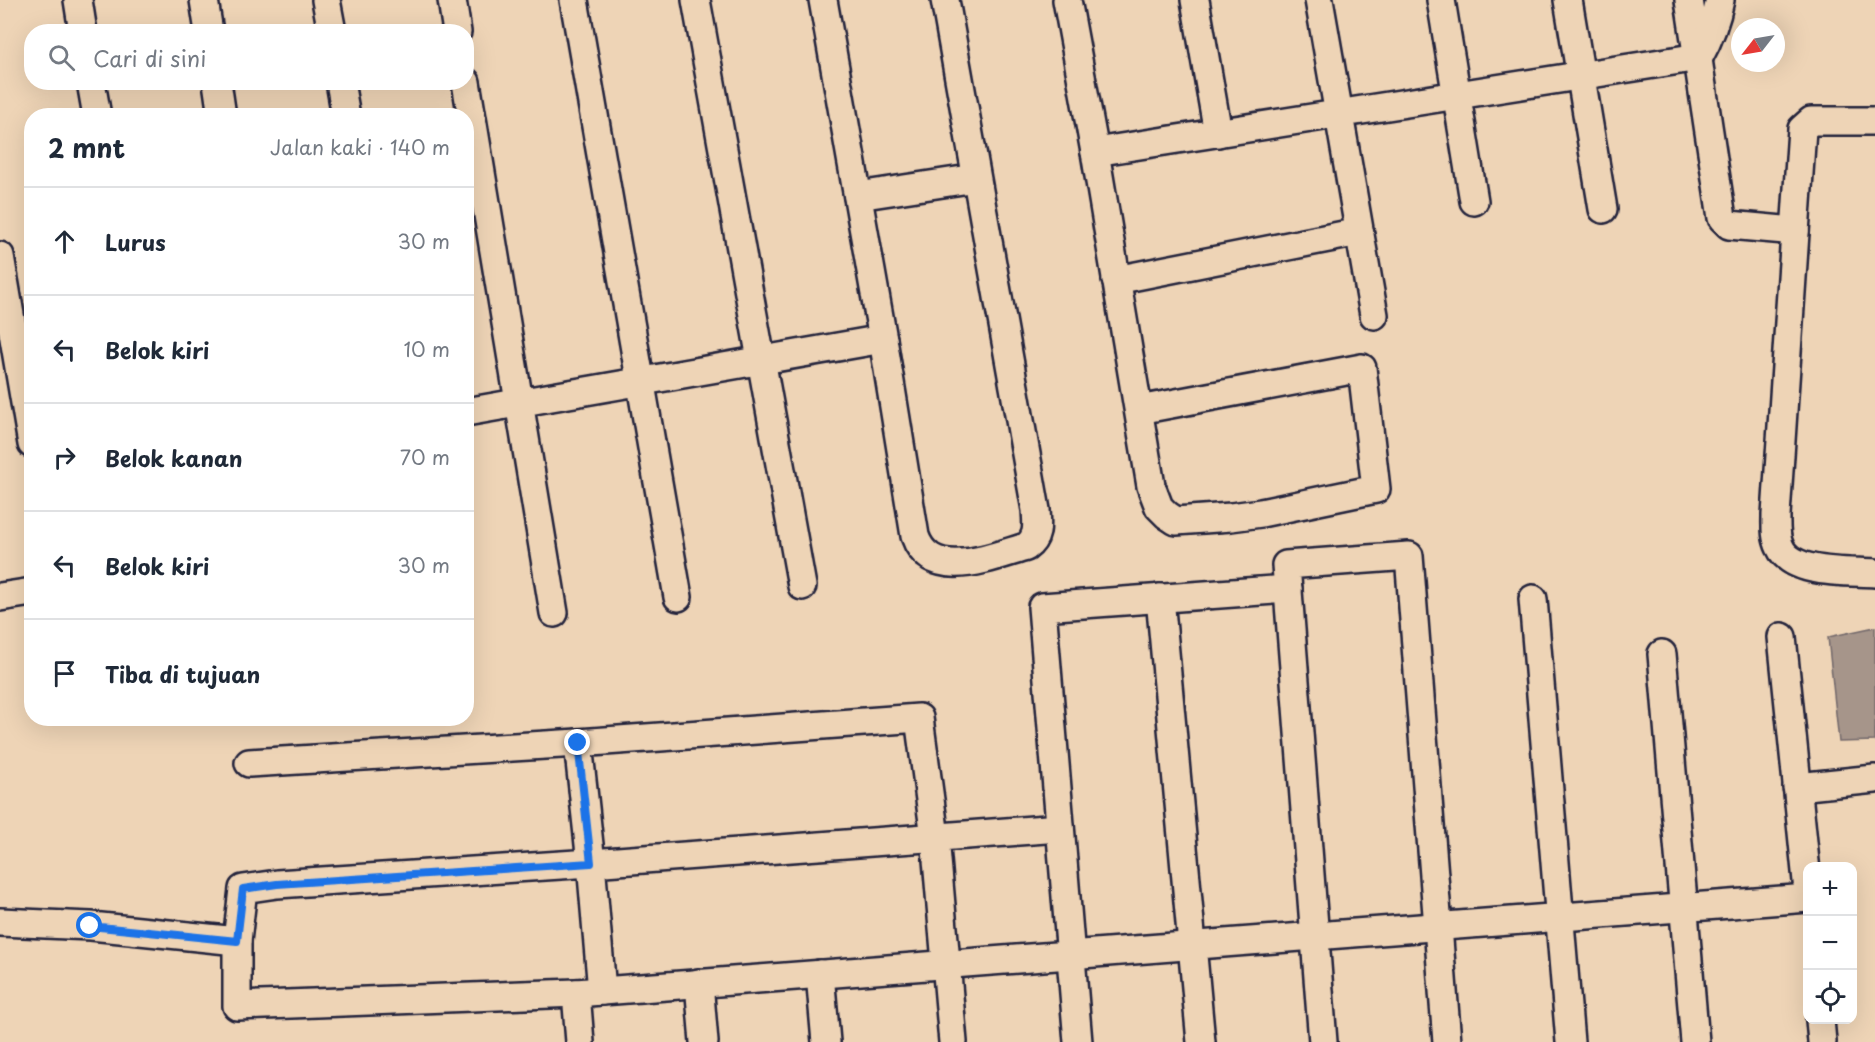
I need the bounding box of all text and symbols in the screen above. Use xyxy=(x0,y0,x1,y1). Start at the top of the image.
north arrow xyxy=(1731,18,1785,72)
search box xyxy=(24,24,474,90)
icon: search xyxy=(45,41,78,74)
text: Cari di sini xyxy=(93,41,206,74)
text: 2 mnt xyxy=(48,128,125,167)
text: Jalan kaki · 140 m xyxy=(270,132,450,162)
icon: ahead xyxy=(48,225,81,258)
text: Lurus xyxy=(105,225,166,258)
text: 30 m xyxy=(397,226,450,256)
icon: left xyxy=(48,333,81,366)
text: Belok kiri xyxy=(105,333,209,366)
text: 10 m xyxy=(403,334,450,364)
icon: right xyxy=(48,441,81,474)
text: Belok kanan xyxy=(105,441,242,474)
text: 70 m xyxy=(400,442,450,472)
icon: left xyxy=(48,549,81,582)
text: Belok kiri xyxy=(105,549,209,582)
text: 30 m xyxy=(397,550,450,580)
icon: arrive xyxy=(48,657,81,690)
text: Tiba di tujuan xyxy=(105,657,260,690)
route end xyxy=(564,729,590,755)
map controls xyxy=(1803,862,1857,1024)
button: + xyxy=(1803,862,1857,916)
route start xyxy=(76,912,102,938)
button: − xyxy=(1803,916,1857,970)
button: locate xyxy=(1803,970,1857,1024)

